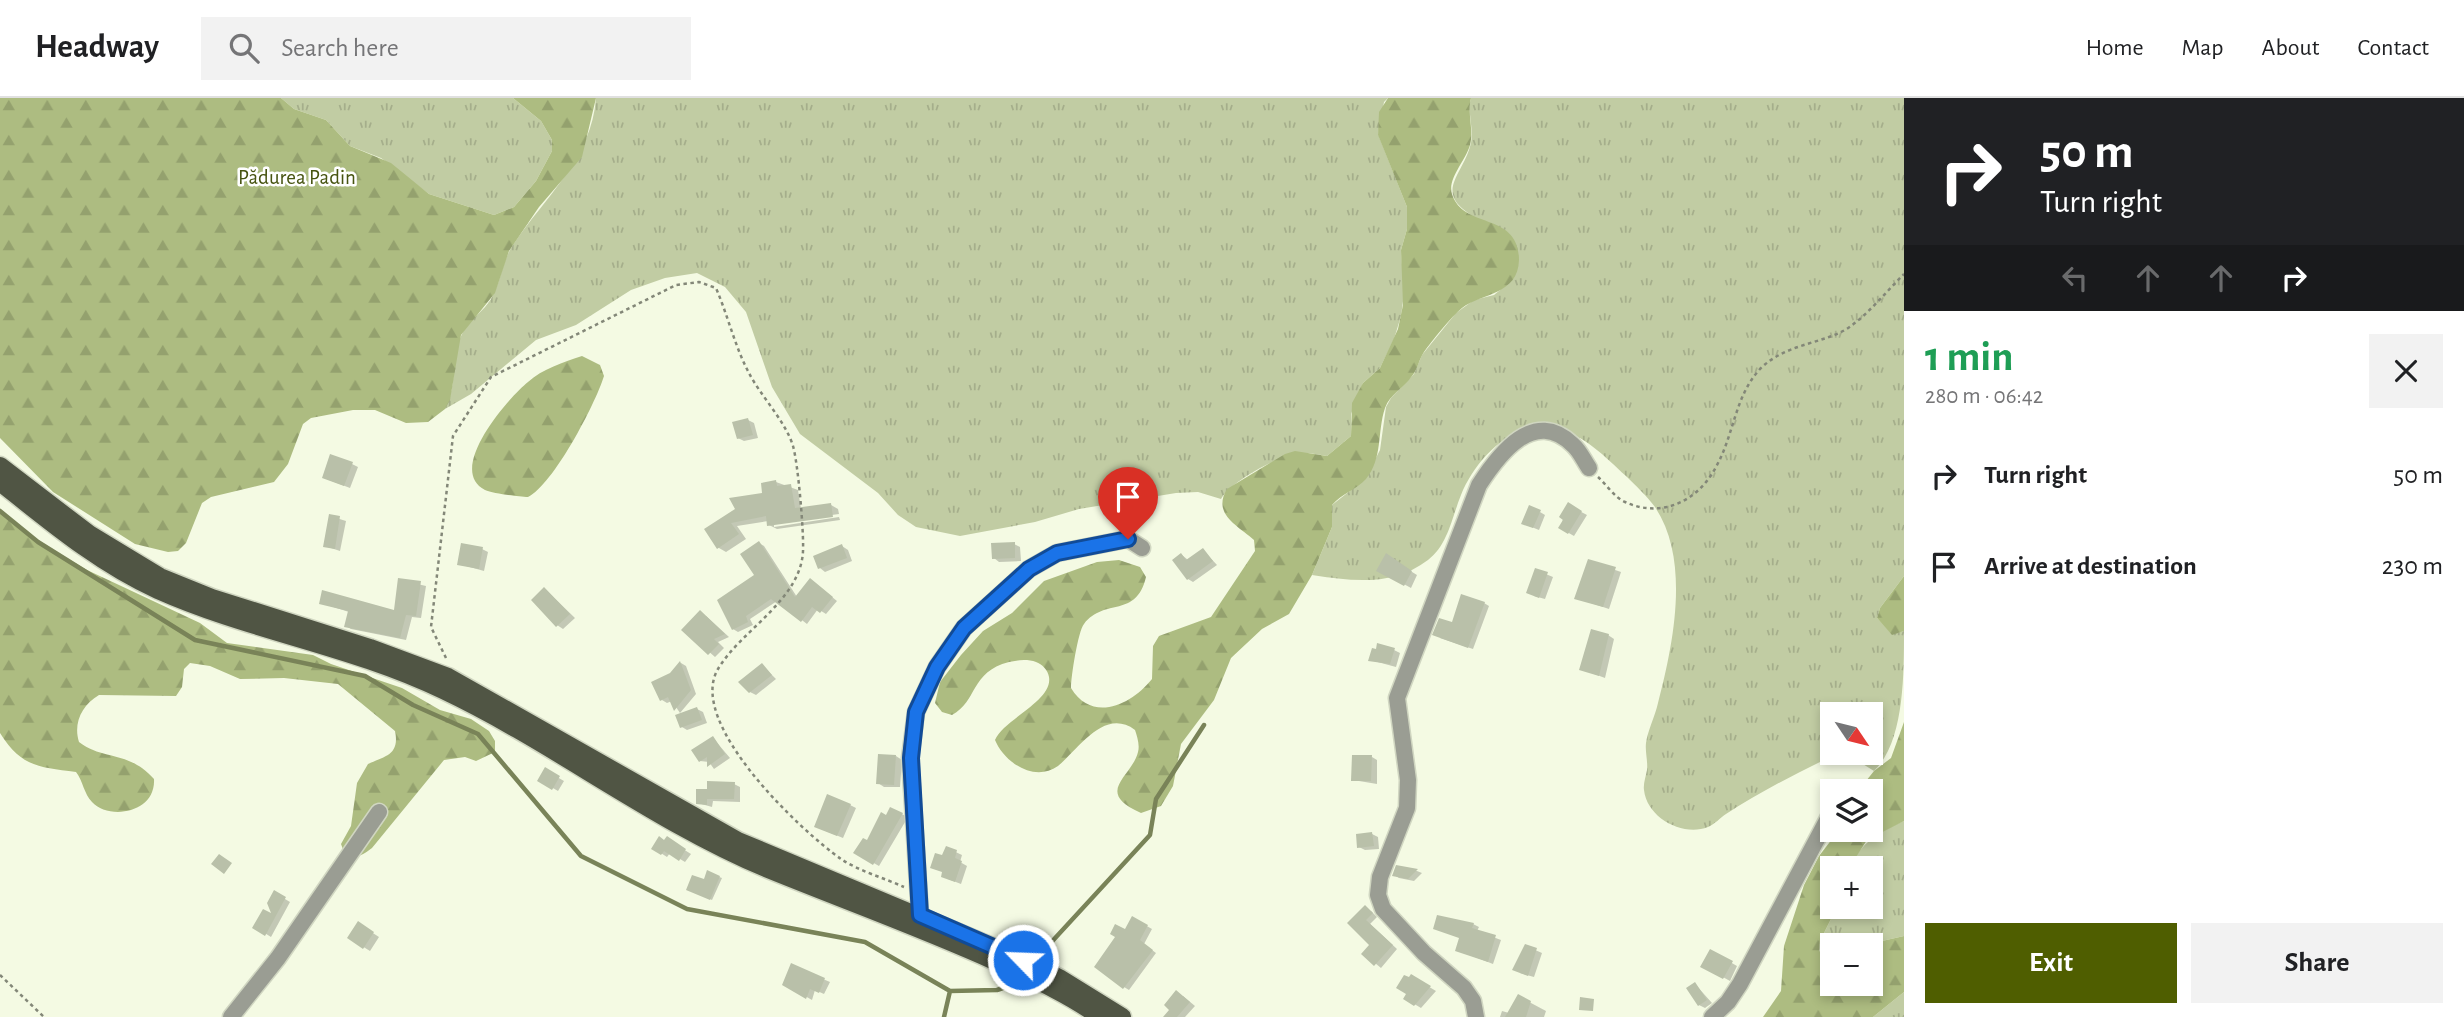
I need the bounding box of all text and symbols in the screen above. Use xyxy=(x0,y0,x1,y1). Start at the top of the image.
search box xyxy=(201,17,691,80)
icon: search xyxy=(225,29,263,67)
text: Headway xyxy=(35,31,159,64)
text: Search here xyxy=(281,35,399,61)
text: Home xyxy=(2086,36,2144,60)
text: Map xyxy=(2182,36,2224,60)
text: About xyxy=(2262,36,2319,60)
text: Contact xyxy=(2357,36,2429,60)
icon: right xyxy=(1925,126,2016,217)
text: 50 m xyxy=(2040,128,2134,177)
park label: Pădurea Padin xyxy=(238,167,356,188)
text: Turn right xyxy=(2040,186,2162,218)
icon: left xyxy=(2056,259,2094,297)
icon: ahead xyxy=(2129,259,2167,297)
icon: ahead xyxy=(2202,259,2240,297)
icon: right xyxy=(2275,259,2313,297)
button: close xyxy=(2369,334,2443,408)
text: 1 min xyxy=(1925,336,2014,378)
text: 280 m · 06:42 xyxy=(1925,385,2043,408)
icon: right xyxy=(1925,457,1963,495)
text: Turn right xyxy=(1984,462,2087,488)
text: 50 m xyxy=(2393,462,2443,488)
pin xyxy=(1098,467,1158,539)
icon: arrive xyxy=(1109,478,1147,516)
icon: arrive xyxy=(1925,548,1963,586)
text: Arrive at destination xyxy=(1984,553,2197,579)
text: 230 m xyxy=(2382,553,2443,579)
north arrow xyxy=(1820,702,1883,765)
map controls xyxy=(1820,702,1883,996)
button: layers xyxy=(1820,779,1883,842)
button: + xyxy=(1820,856,1883,919)
position arrow xyxy=(986,923,1060,997)
button: Exit xyxy=(1925,923,2177,1003)
button: Share xyxy=(2191,923,2443,1003)
button: − xyxy=(1820,933,1883,996)

